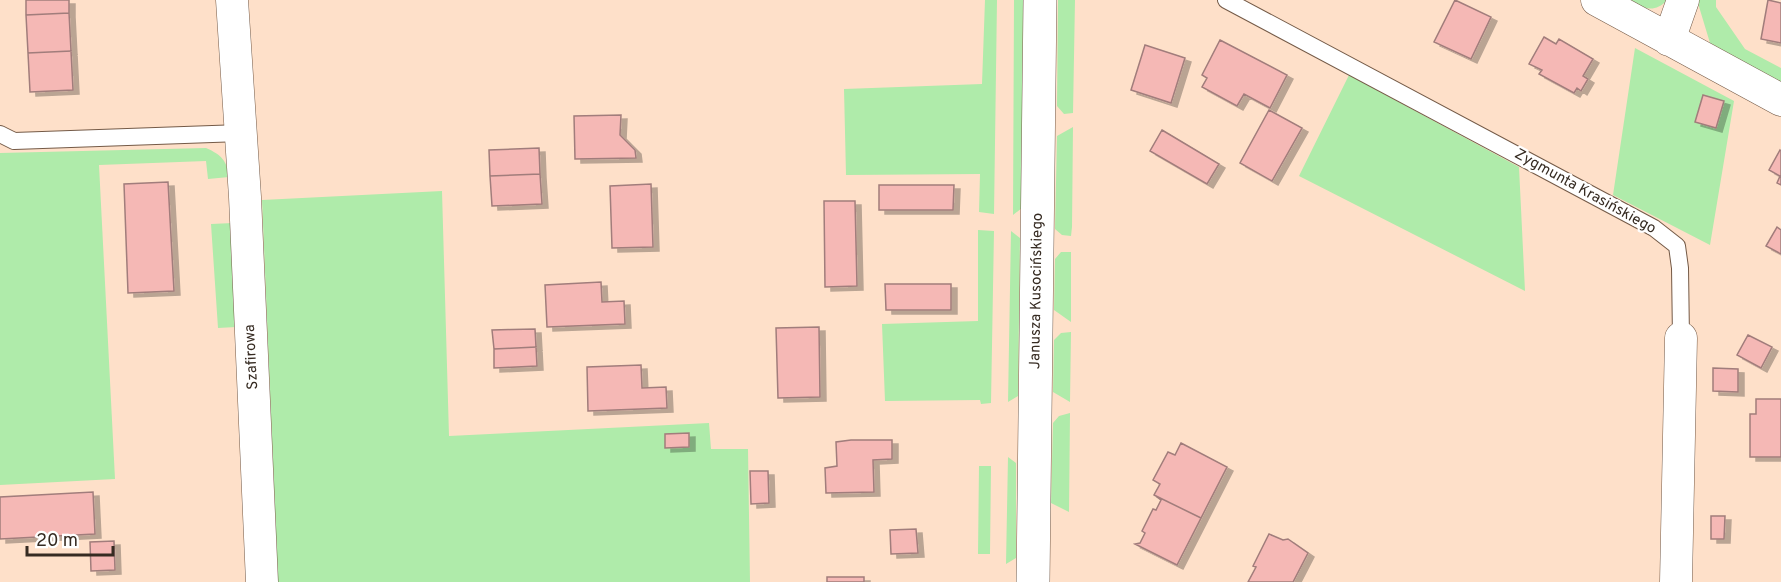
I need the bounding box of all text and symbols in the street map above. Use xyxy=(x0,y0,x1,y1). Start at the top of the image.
street label: Zygmunta Krasińskiego xyxy=(1511,145,1659,239)
street label: Janusza Kusocińskiego xyxy=(1026,213,1048,369)
street label: Szafirowa xyxy=(241,324,263,390)
scale bar xyxy=(27,519,112,557)
text: 20 m xyxy=(36,530,78,553)

